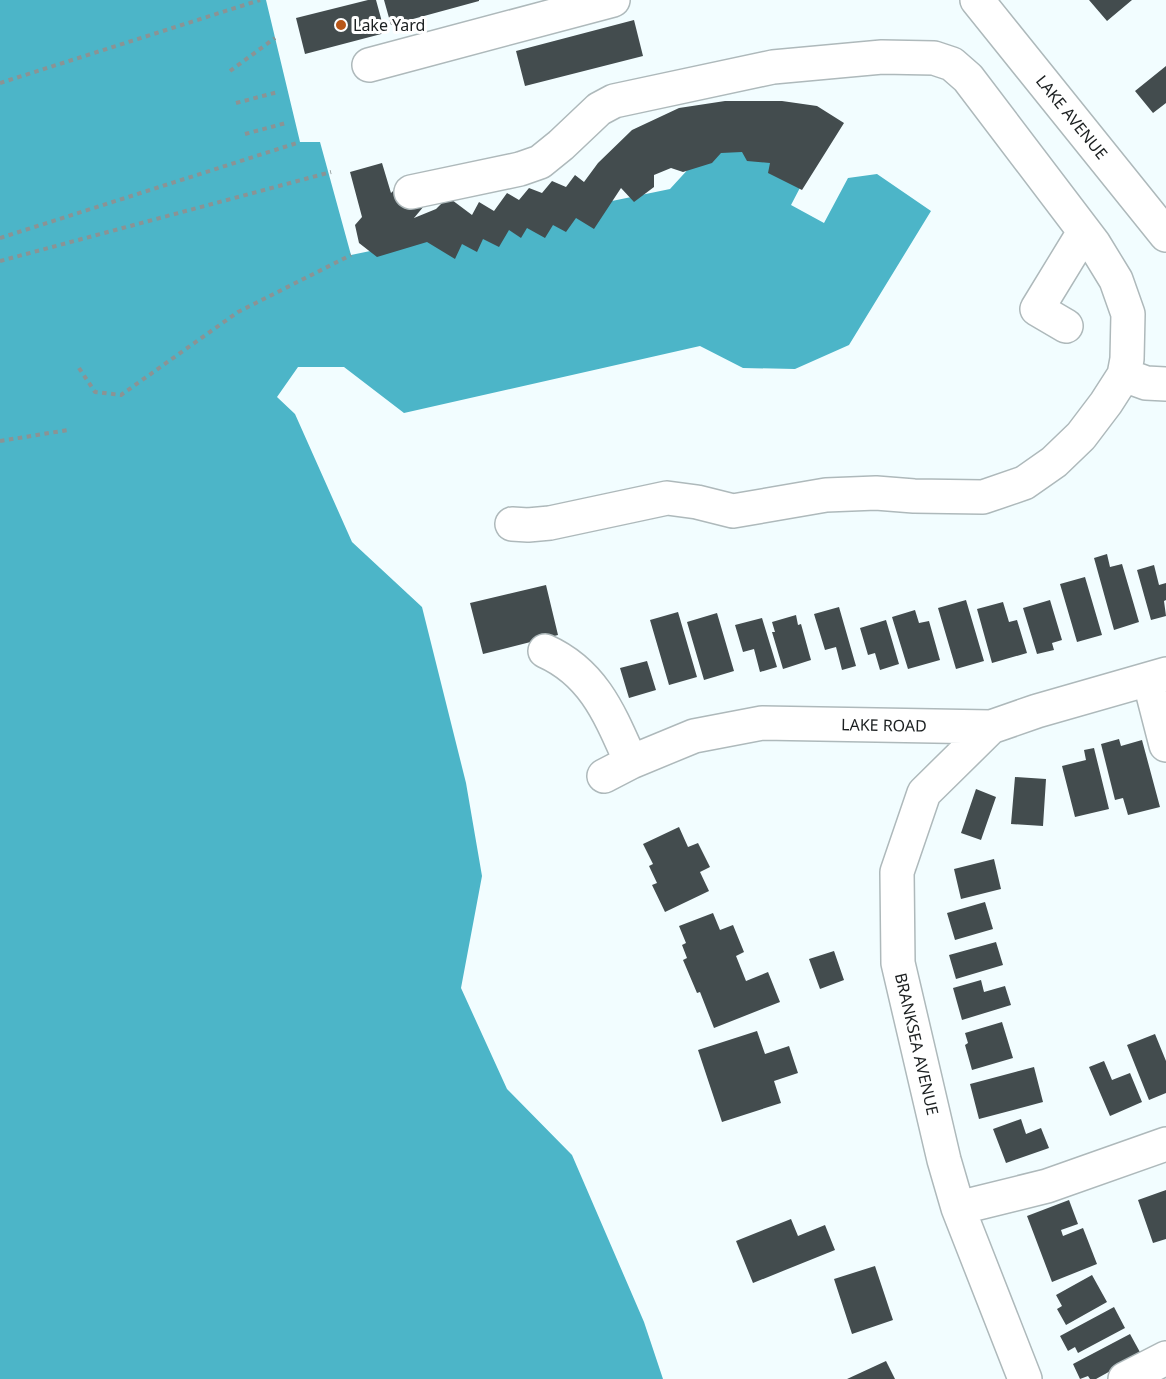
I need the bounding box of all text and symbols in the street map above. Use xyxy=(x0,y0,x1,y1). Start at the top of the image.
place label: Lake Yard xyxy=(353,14,425,36)
marker: Lake Yard xyxy=(334,18,348,32)
street label: LAKE AVENUE xyxy=(1031,70,1113,164)
street label: LAKE ROAD xyxy=(841,713,927,737)
street label: BRANKSEA AVENUE xyxy=(890,971,944,1117)

